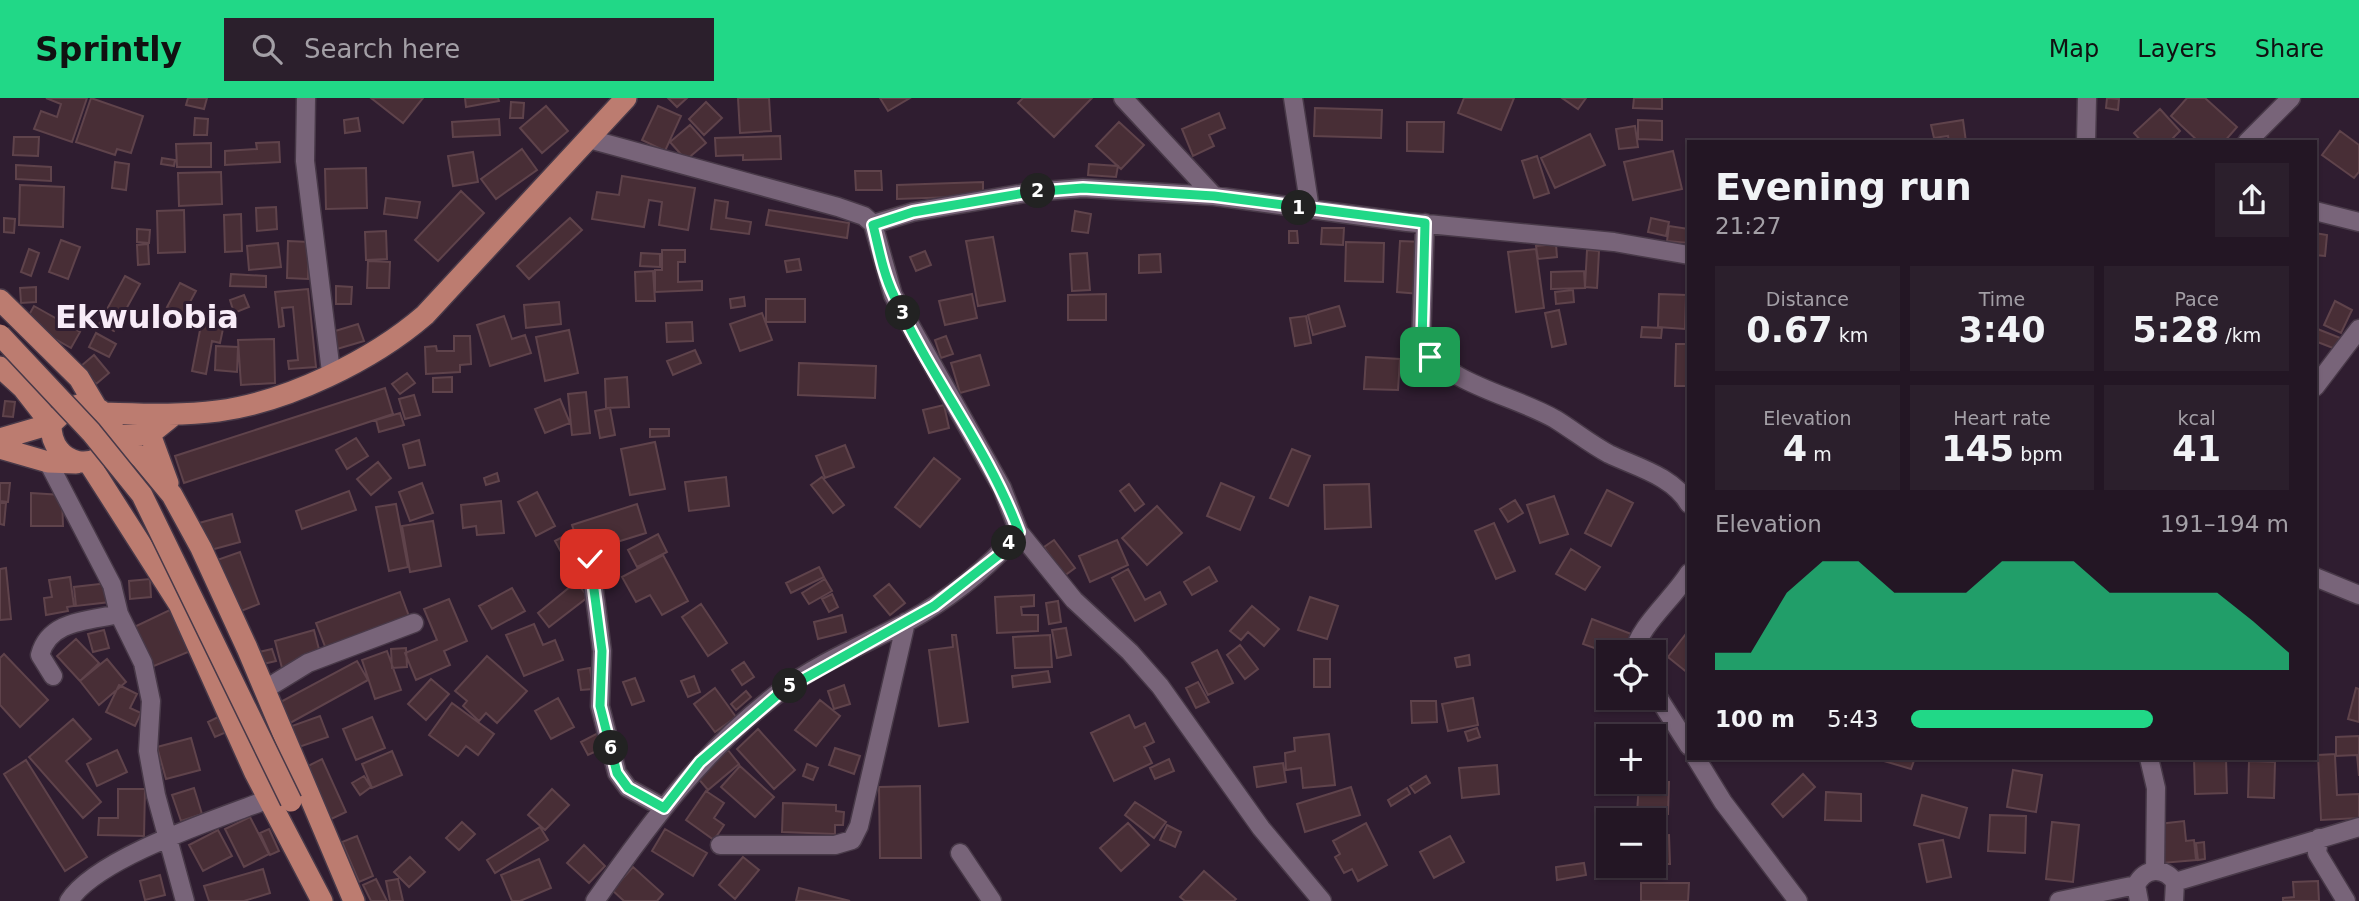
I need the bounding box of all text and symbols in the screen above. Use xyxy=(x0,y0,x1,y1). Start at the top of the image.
search box xyxy=(224,18,714,81)
text: Sprintly xyxy=(35,30,182,69)
icon: search xyxy=(248,30,286,68)
text: Search here xyxy=(304,34,460,64)
text: Map xyxy=(2049,35,2099,63)
text: Layers xyxy=(2137,35,2217,63)
text: Share xyxy=(2255,35,2324,63)
button: share xyxy=(2215,163,2289,237)
text: Evening run xyxy=(1715,165,1972,209)
pin: 2 xyxy=(1020,174,1056,208)
text: 2 xyxy=(1031,179,1044,201)
pin: 1 xyxy=(1282,190,1316,226)
text: 1 xyxy=(1292,196,1305,218)
text: 21:27 xyxy=(1715,213,1781,239)
text: Distance xyxy=(1766,288,1849,310)
text: Time xyxy=(1979,288,2025,310)
text: Pace xyxy=(2174,288,2219,310)
pin: 3 xyxy=(886,296,920,330)
district label: Ekwulobia xyxy=(55,298,239,336)
text: 3 xyxy=(896,301,909,323)
text: 0.67 xyxy=(1746,310,1833,350)
text: 3:40 xyxy=(1958,310,2046,350)
text: 5:28 xyxy=(2132,310,2219,350)
text: km xyxy=(1833,324,1868,346)
text: /km xyxy=(2219,324,2261,346)
pin xyxy=(1400,327,1460,387)
icon: arrive xyxy=(1411,338,1449,376)
text: Elevation xyxy=(1763,407,1851,429)
text: Heart rate xyxy=(1953,407,2051,429)
text: kcal xyxy=(2177,407,2216,429)
text: 4 xyxy=(1783,429,1807,469)
text: 145 xyxy=(1941,429,2014,469)
text: 41 xyxy=(2172,429,2221,469)
text: m xyxy=(1807,443,1832,465)
text: bpm xyxy=(2014,443,2063,465)
text: Elevation xyxy=(1715,511,1822,537)
text: 191–194 m xyxy=(2160,511,2289,537)
pin: 4 xyxy=(992,526,1026,560)
pin xyxy=(560,529,620,589)
text: 4 xyxy=(1002,531,1015,553)
icon: check xyxy=(571,540,609,578)
map controls xyxy=(1596,640,1666,878)
button: locate xyxy=(1596,640,1666,710)
pin: 5 xyxy=(772,668,808,704)
text: 5 xyxy=(783,674,796,696)
text: 100 m xyxy=(1715,706,1795,732)
text: 5:43 xyxy=(1827,706,1879,732)
button: + xyxy=(1596,724,1666,794)
pin: 6 xyxy=(594,730,628,766)
text: 6 xyxy=(604,736,617,758)
button: − xyxy=(1596,808,1666,878)

